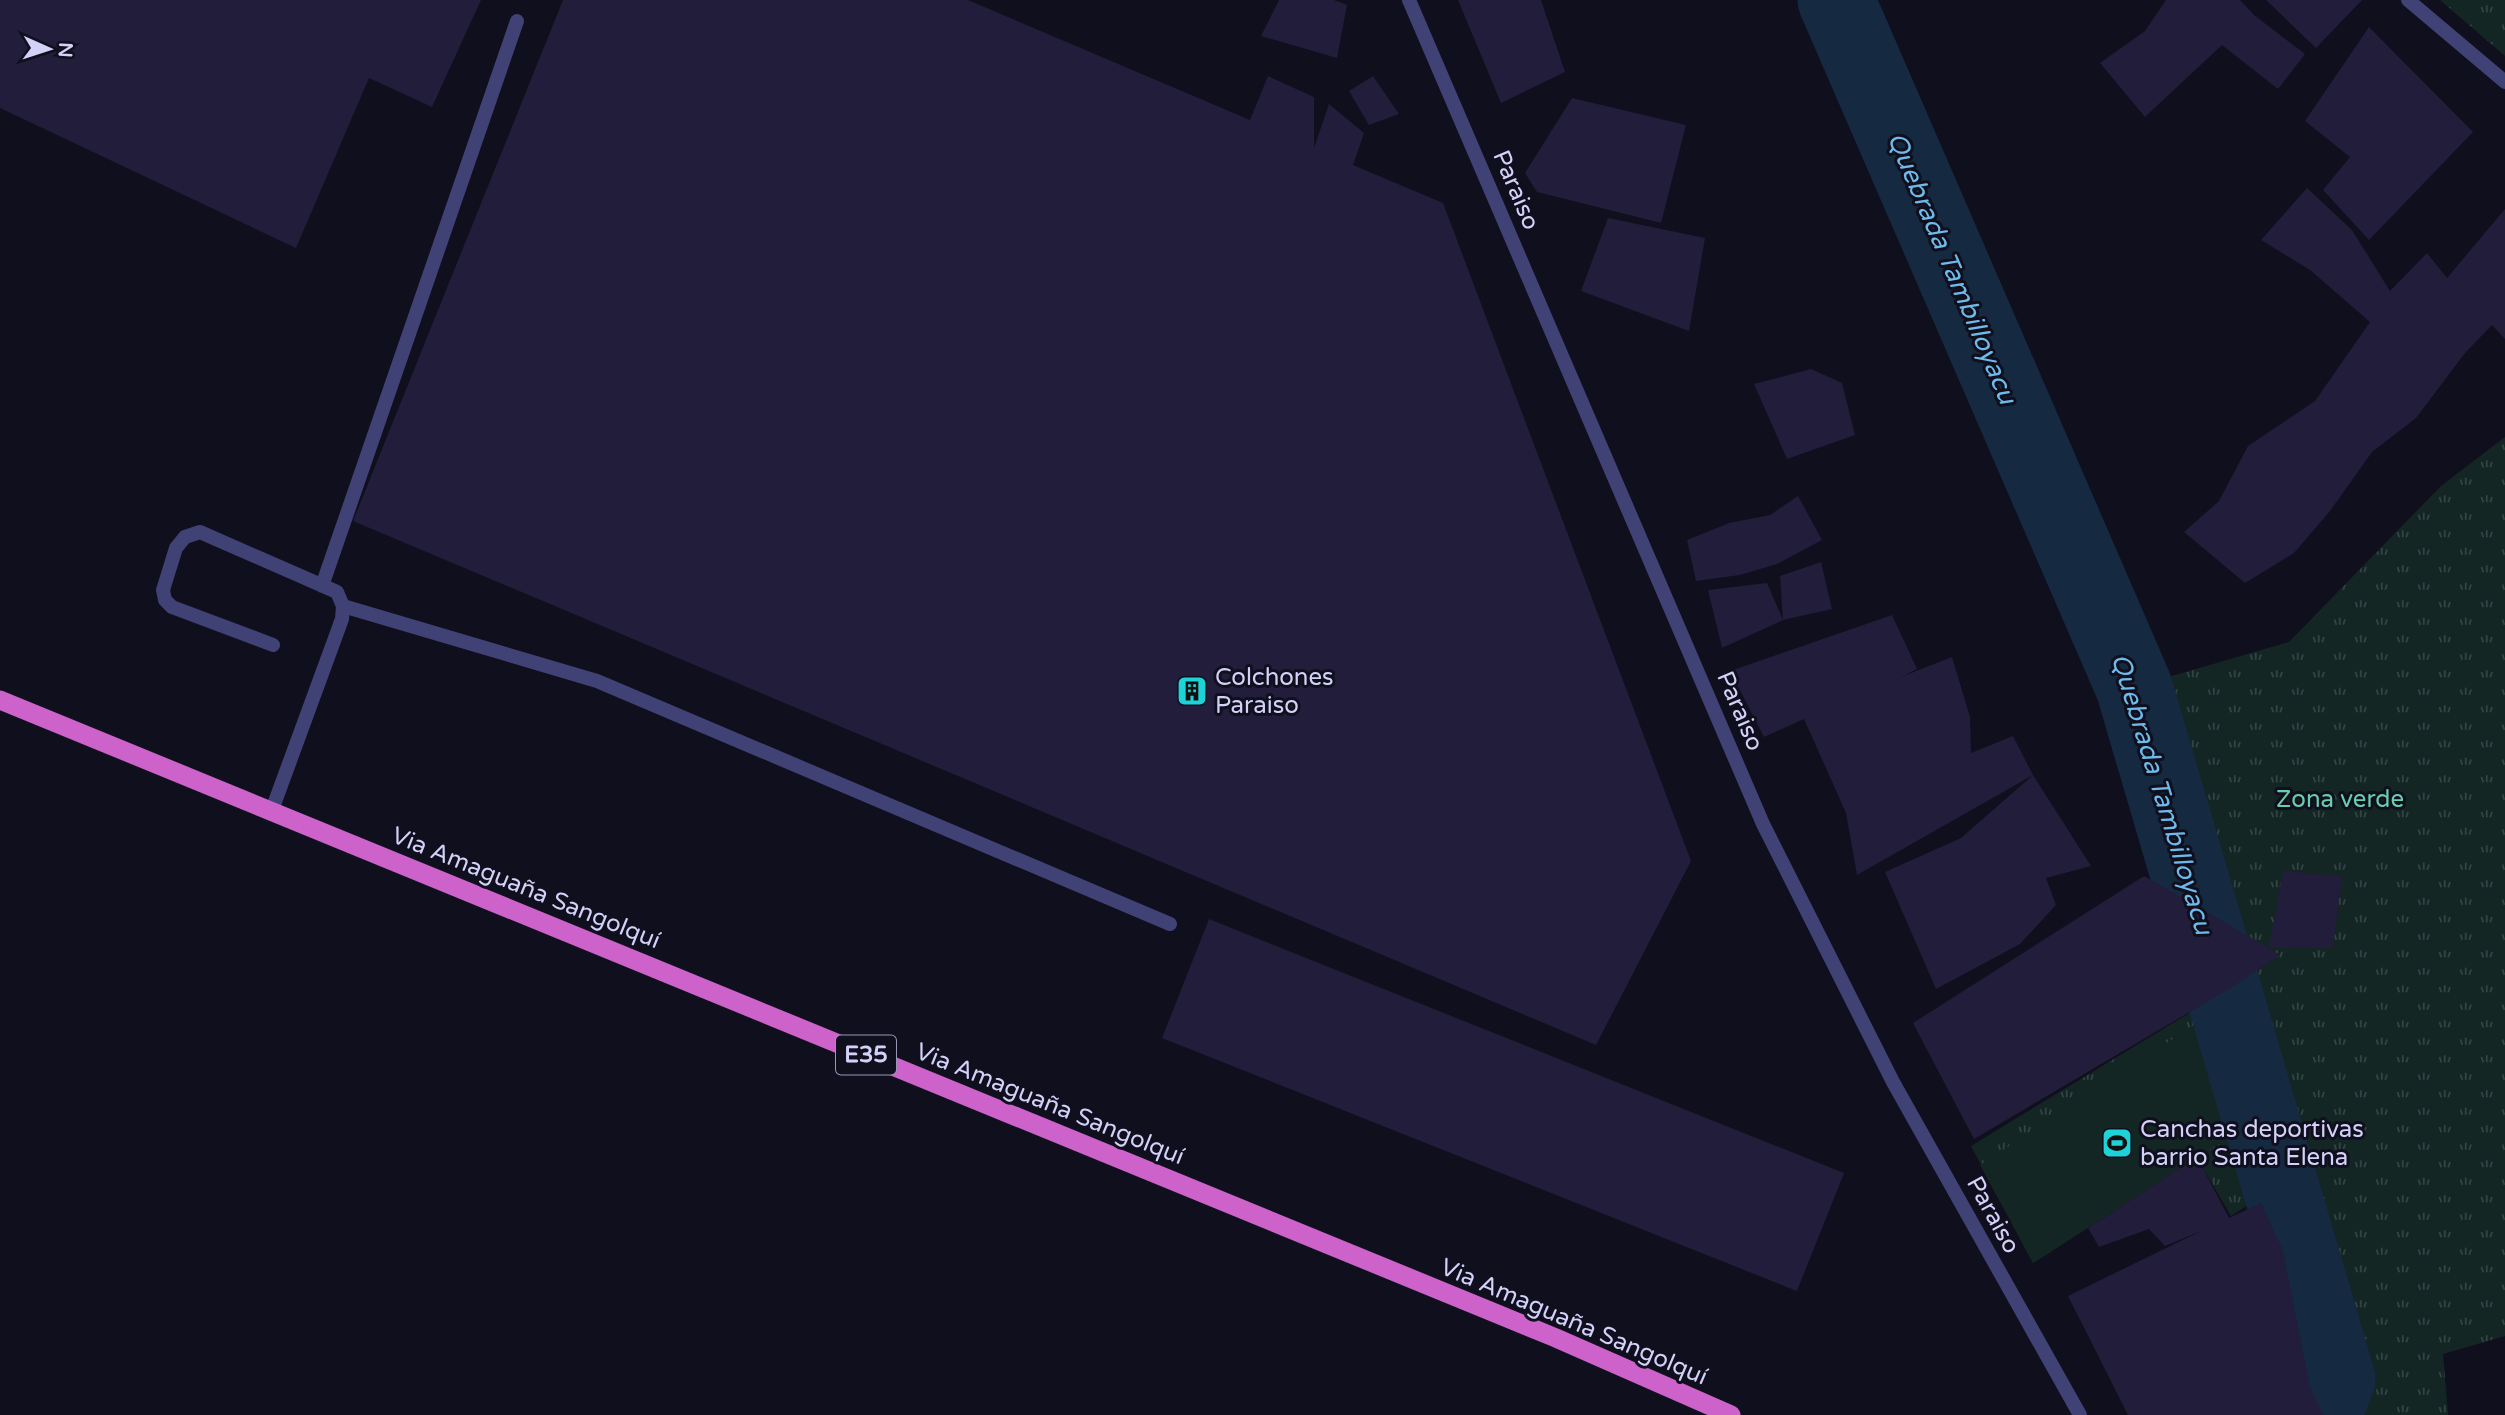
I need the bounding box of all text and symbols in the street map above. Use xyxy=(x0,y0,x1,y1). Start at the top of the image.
north arrow xyxy=(14,14,84,84)
text: N xyxy=(54,42,76,58)
water label: Quebrada Tambilloyacu xyxy=(1881,128,2024,410)
street label: Paraiso xyxy=(1486,146,1546,234)
water label: Quebrada Tambilloyacu xyxy=(2104,650,2220,939)
place label: Colchones Paraiso xyxy=(1215,663,1334,720)
street label: Paraiso xyxy=(1710,667,1770,755)
building icon: Colchones Paraiso xyxy=(1175,674,1209,708)
park label: Zona verde xyxy=(2276,785,2404,814)
street label: Via Amaguaña Sangolquí xyxy=(387,821,665,955)
road number: E35 xyxy=(836,1036,896,1074)
street label: Via Amaguaña Sangolquí xyxy=(911,1037,1189,1171)
place label: Canchas deportivas barrio Santa Elena xyxy=(2140,1115,2364,1172)
sports icon: Canchas deportivas barrio Santa Elena xyxy=(2100,1126,2134,1160)
street label: Paraiso xyxy=(1960,1171,2026,1259)
street label: Via Amaguaña Sangolquí xyxy=(1436,1253,1712,1391)

